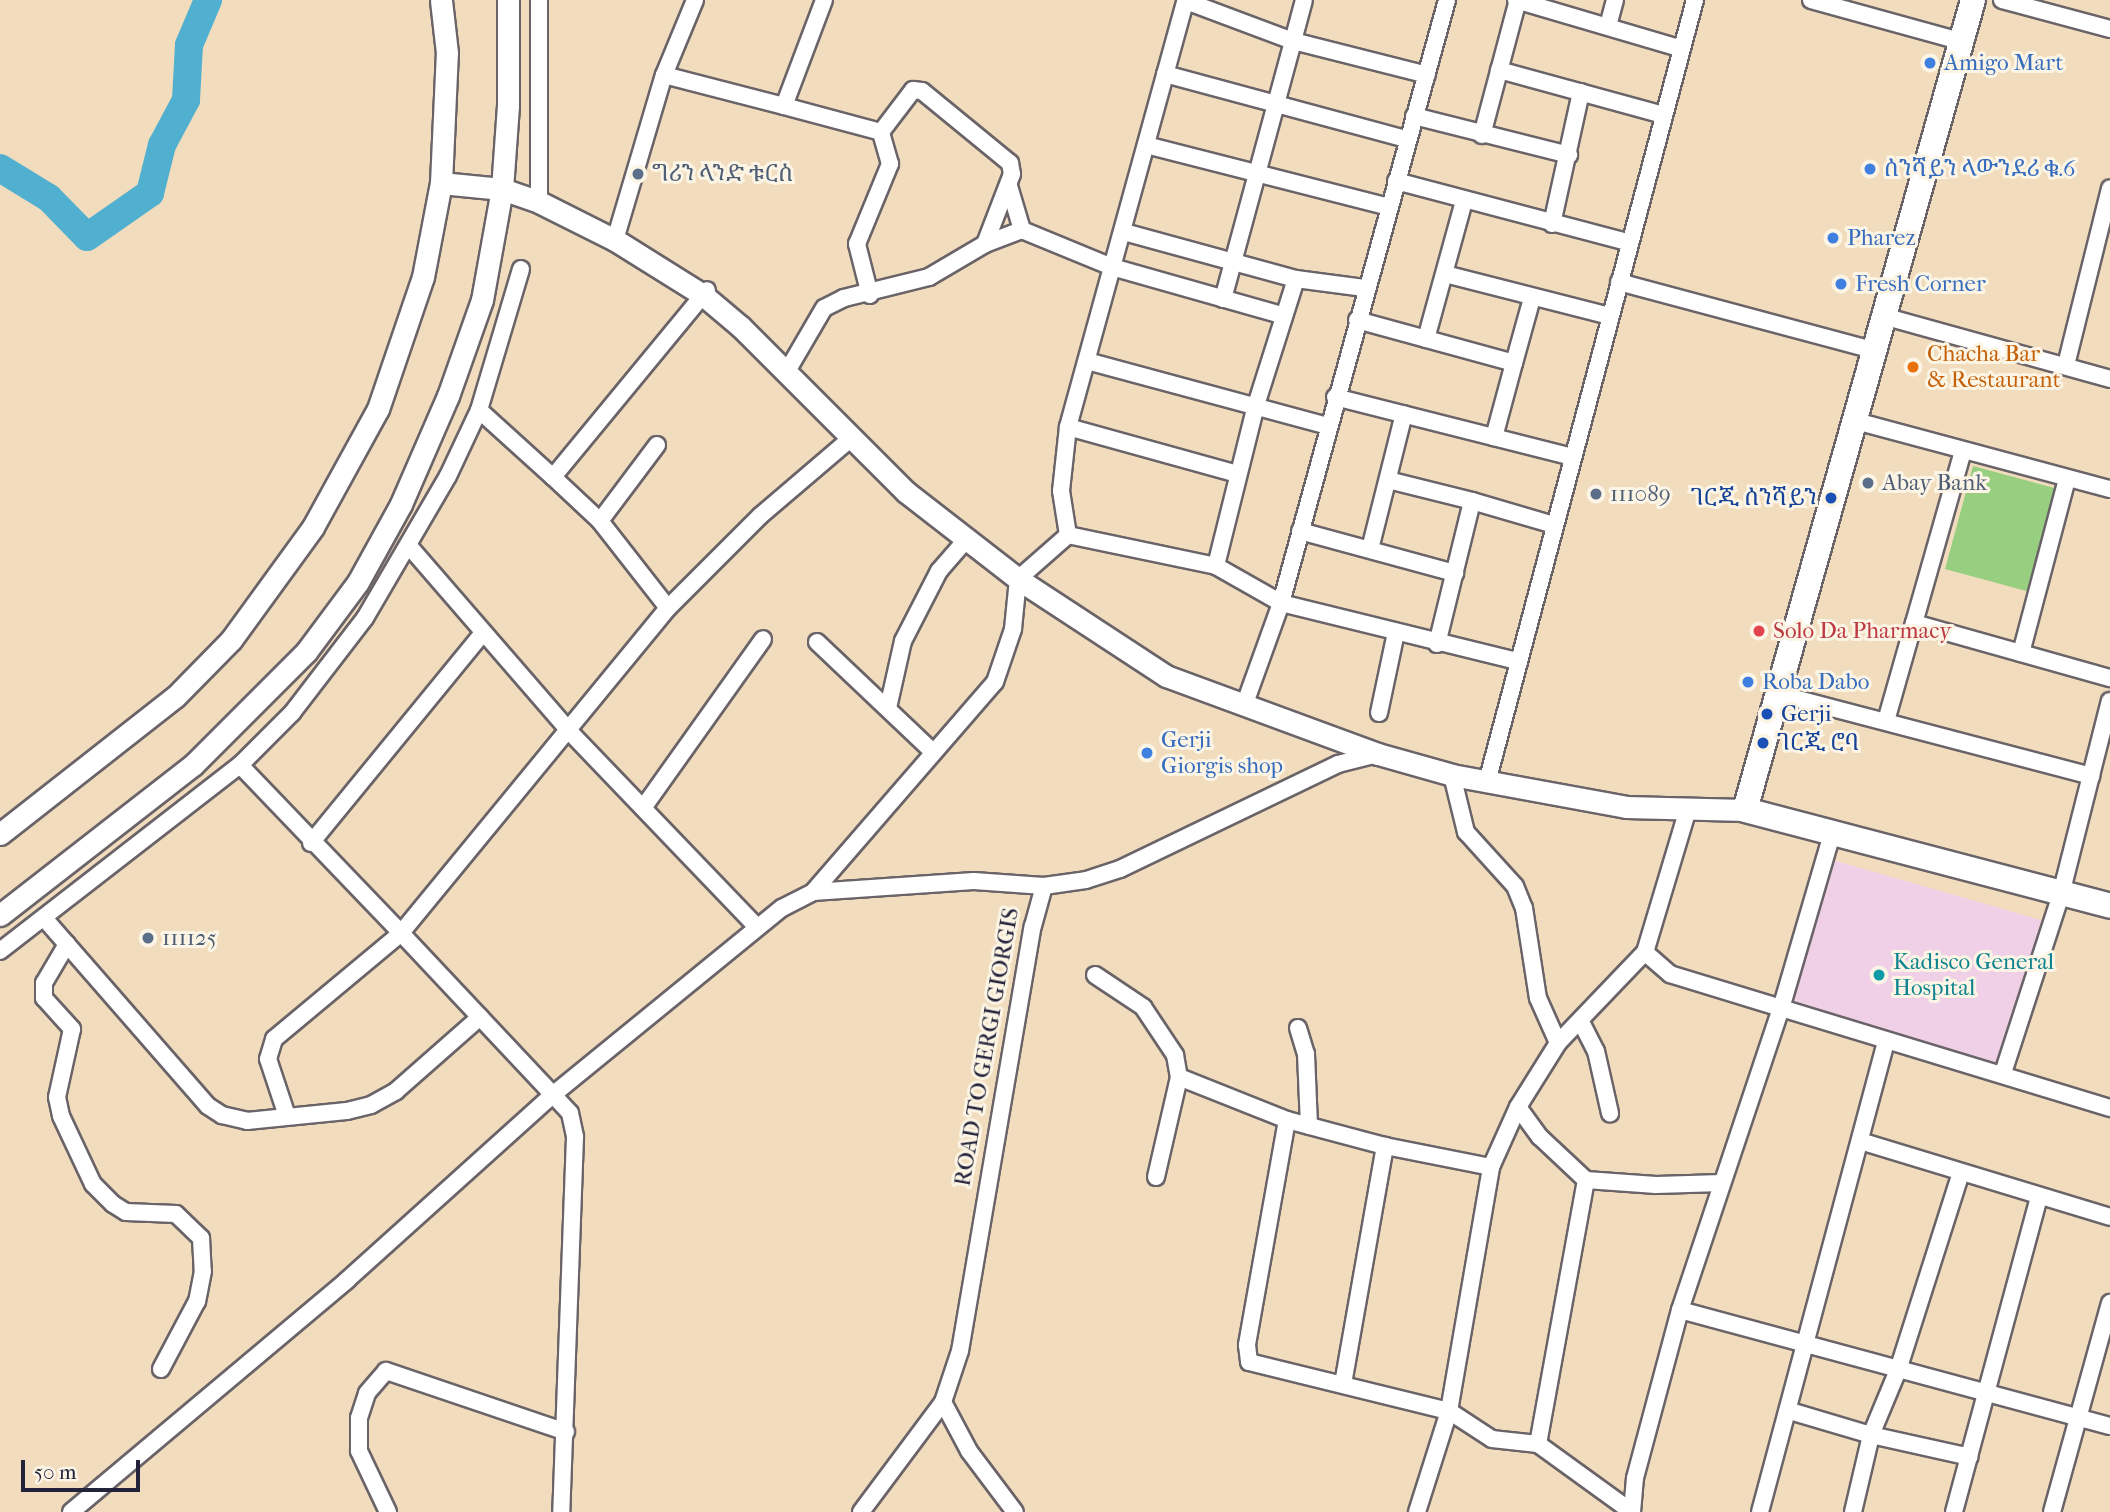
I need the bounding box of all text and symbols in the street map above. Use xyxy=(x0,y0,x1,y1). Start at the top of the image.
place label: Amigo Mart xyxy=(1944,49,2063,77)
marker: Amigo Mart xyxy=(1922,55,1938,71)
place label: ሰንሻይን ላውንደሪ ቁ.6 xyxy=(1884,155,2075,183)
place label: ግሪን ላንድ ቱርስ xyxy=(652,160,793,188)
marker: ሰንሻይን ላውንደሪ ቁ.6 xyxy=(1862,161,1878,177)
marker: ግሪን ላንድ ቱርስ xyxy=(630,166,646,182)
place label: Pharez xyxy=(1847,224,1916,252)
marker: Pharez xyxy=(1825,230,1841,246)
place label: Fresh Corner xyxy=(1855,270,1986,298)
marker: Fresh Corner xyxy=(1833,276,1849,292)
place label: Chacha Bar & Restaurant xyxy=(1927,340,2061,394)
marker: Chacha Bar & Restaurant xyxy=(1905,359,1921,375)
place label: Abay Bank xyxy=(1882,469,1987,497)
marker: Abay Bank xyxy=(1860,475,1876,491)
place label: 111089 xyxy=(1610,480,1671,508)
place label: ገርጂ ሰንሻይን xyxy=(1691,484,1817,512)
marker: 111089 xyxy=(1588,486,1604,502)
marker: ገርጂ ሰንሻይን xyxy=(1823,490,1839,506)
place label: Solo Da Pharmacy xyxy=(1773,617,1952,645)
marker: Solo Da Pharmacy xyxy=(1751,623,1767,639)
place label: Roba Dabo xyxy=(1762,668,1869,696)
marker: Roba Dabo xyxy=(1740,674,1756,690)
place label: Gerji xyxy=(1781,700,1831,728)
marker: Gerji xyxy=(1759,706,1775,722)
place label: Gerji Giorgis shop xyxy=(1161,726,1283,780)
place label: ገርጂ ሮባ xyxy=(1777,729,1859,757)
marker: ገርጂ ሮባ xyxy=(1755,735,1771,751)
marker: Gerji Giorgis shop xyxy=(1139,745,1155,761)
street label: ROAD TO GERGI GIORGIS xyxy=(949,906,1025,1188)
place label: 111125 xyxy=(162,924,217,952)
marker: 111125 xyxy=(140,930,156,946)
place label: Kadisco General Hospital xyxy=(1893,948,2054,1002)
marker: Kadisco General Hospital xyxy=(1871,967,1887,983)
scale bar xyxy=(24,1446,144,1490)
text: 50 m xyxy=(34,1460,77,1484)

